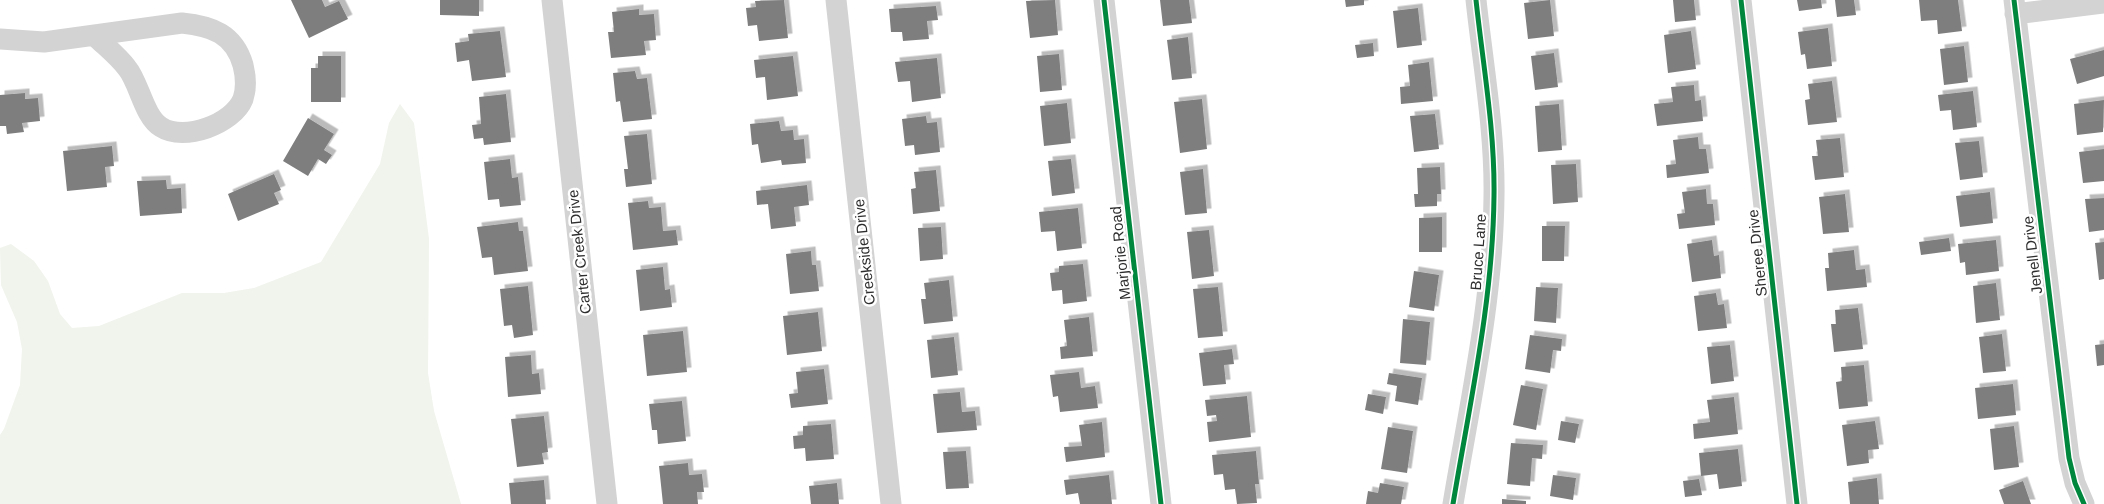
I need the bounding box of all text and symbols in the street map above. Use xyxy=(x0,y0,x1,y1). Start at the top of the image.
street label: Carter Creek Drive xyxy=(564,189,594,315)
street label: Creekside Drive xyxy=(850,198,878,306)
street label: Marjorie Road xyxy=(1107,205,1133,301)
street label: Sheree Drive xyxy=(1744,209,1770,297)
street label: Bruce Lane xyxy=(1467,213,1489,291)
street label: Jenell Drive xyxy=(2019,215,2045,295)

